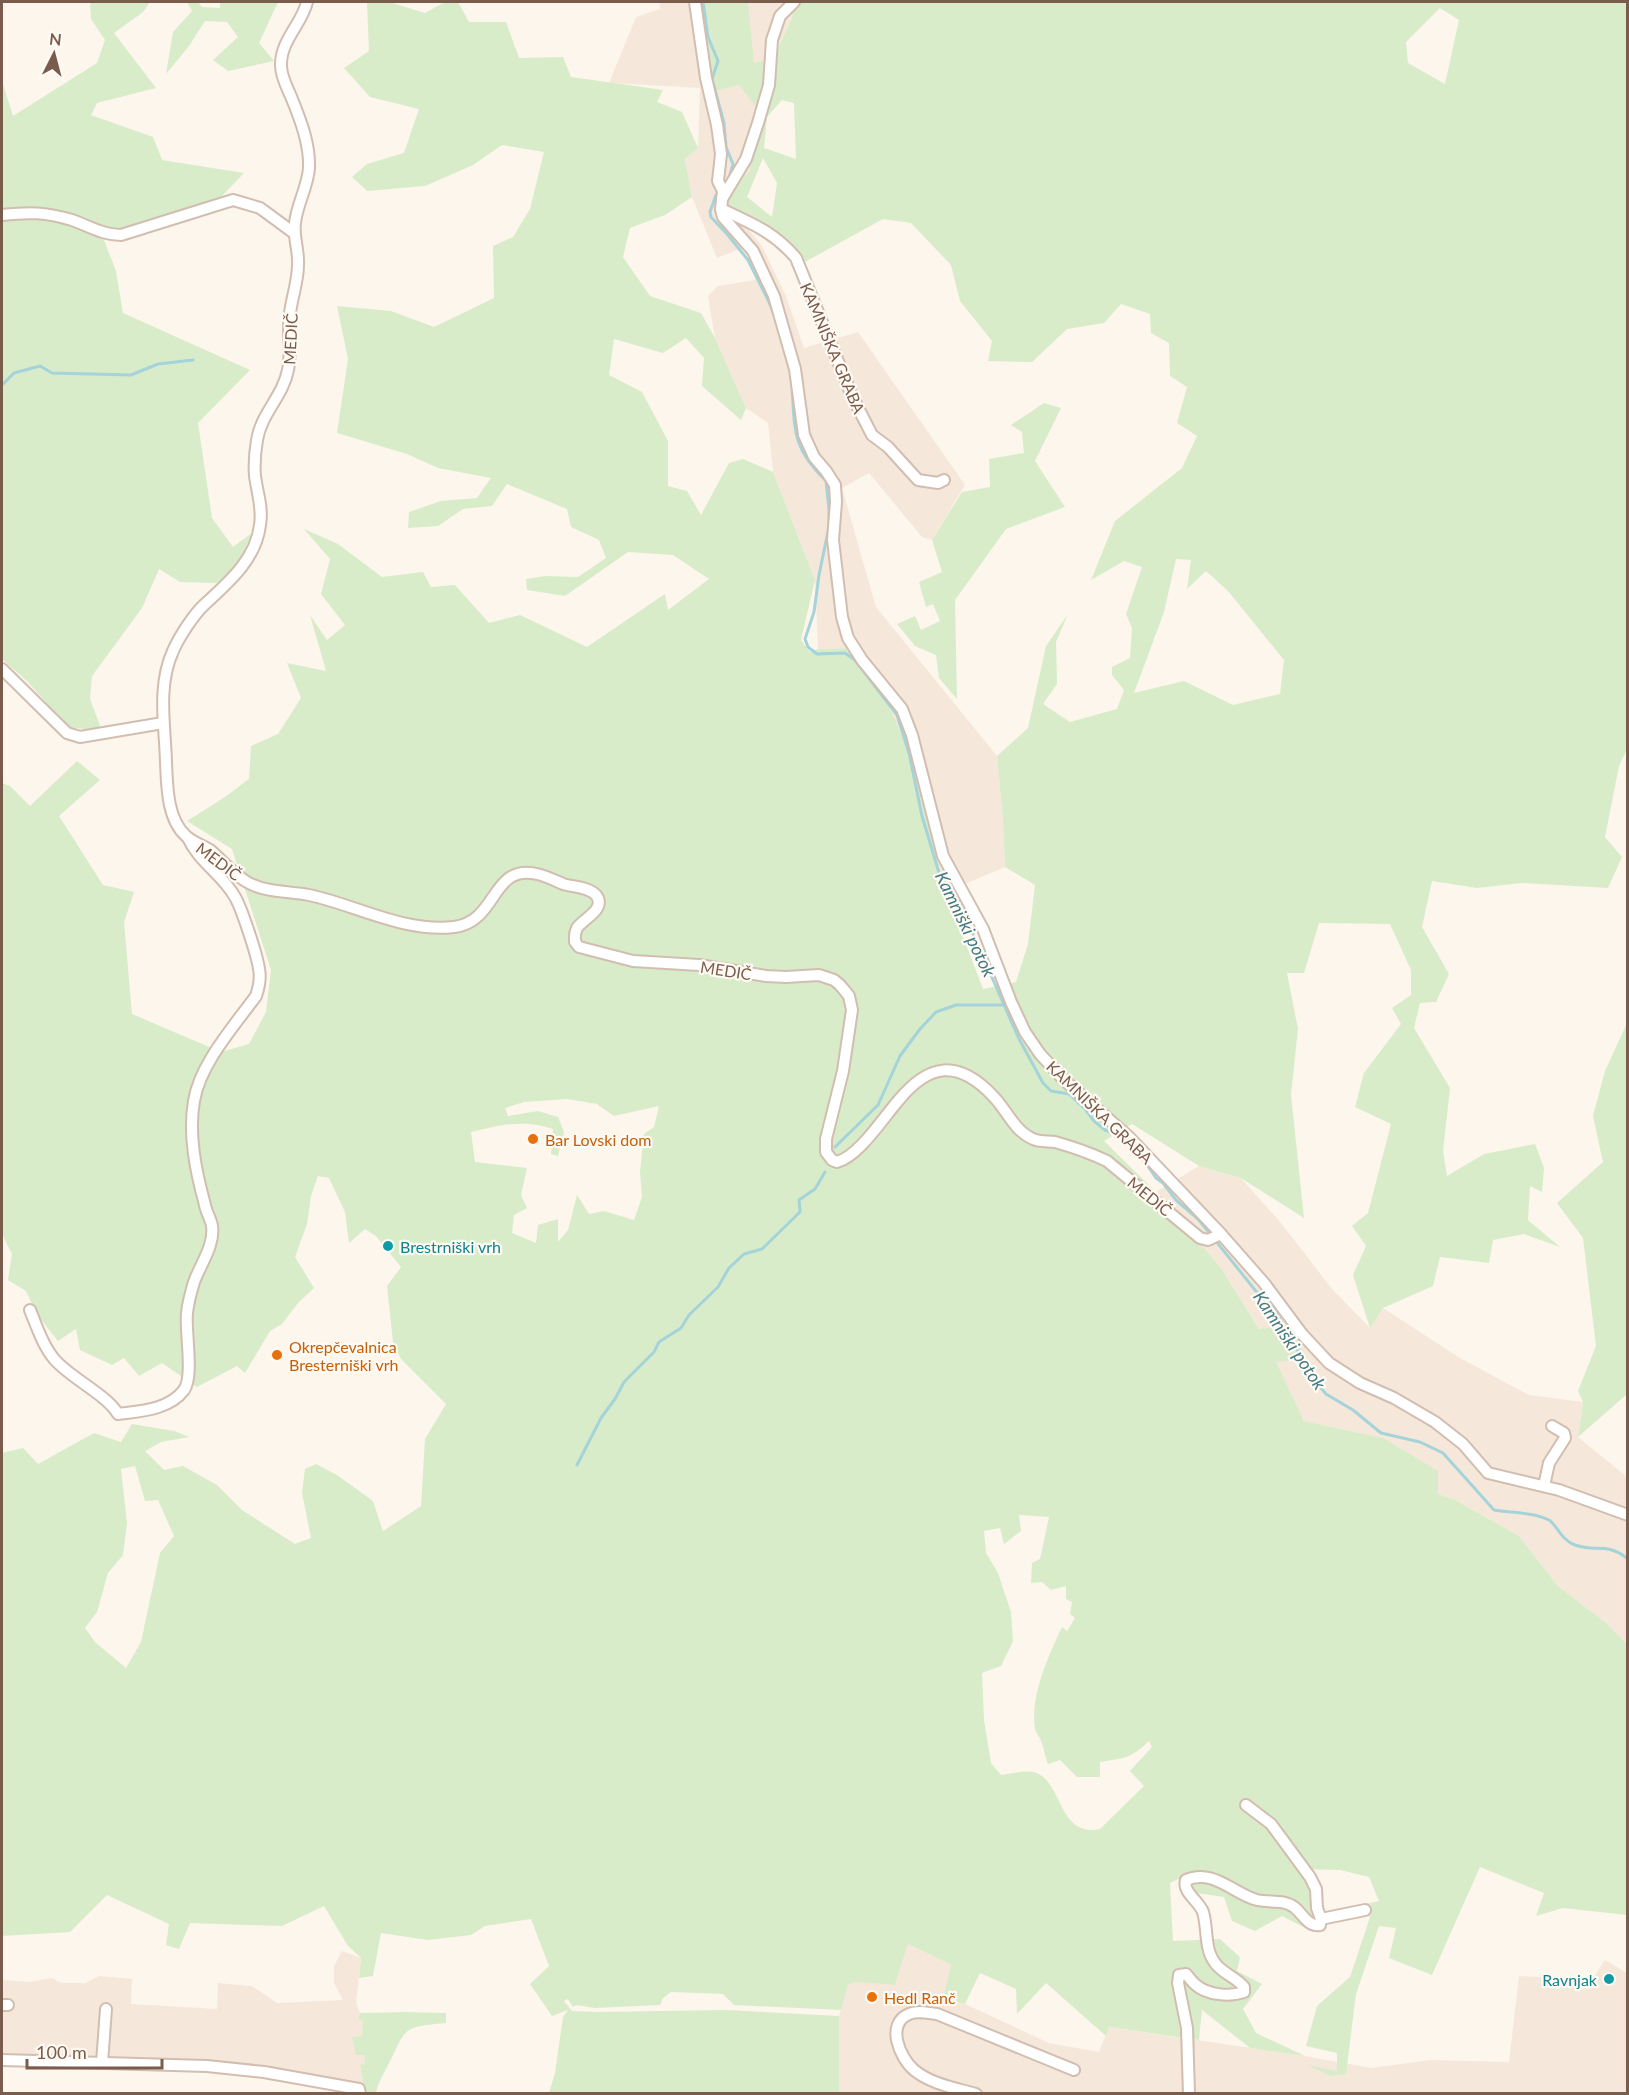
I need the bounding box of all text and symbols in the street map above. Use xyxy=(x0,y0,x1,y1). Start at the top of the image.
north arrow xyxy=(24,24,84,84)
text: N xyxy=(48,28,63,49)
street label: KAMNIŠKA GRABA xyxy=(797,280,869,416)
street label: MEDIČ xyxy=(279,313,301,365)
street label: MEDIČ xyxy=(193,838,246,884)
water label: Kamniški potok xyxy=(931,868,1001,981)
street label: MEDIČ xyxy=(699,957,753,983)
street label: KAMNIŠKA GRABA xyxy=(1043,1056,1157,1168)
place label: Bar Lovski dom xyxy=(545,1130,652,1149)
marker: Bar Lovski dom xyxy=(526,1132,540,1146)
street label: MEDIČ xyxy=(1124,1172,1176,1220)
place label: Brestrniški vrh xyxy=(400,1237,501,1256)
marker: Brestrniški vrh xyxy=(381,1239,395,1253)
water label: Kamniški potok xyxy=(1249,1286,1331,1394)
place label: Okrepčevalnica Bresterniški vrh xyxy=(289,1337,398,1374)
marker: Okrepčevalnica Bresterniški vrh xyxy=(270,1348,284,1362)
place label: Ravnjak xyxy=(1542,1970,1598,1989)
marker: Ravnjak xyxy=(1602,1972,1616,1986)
place label: Hedl Ranč xyxy=(884,1988,956,2007)
marker: Hedl Ranč xyxy=(865,1990,879,2004)
scale bar xyxy=(27,2032,162,2070)
text: 100 m xyxy=(36,2041,87,2063)

